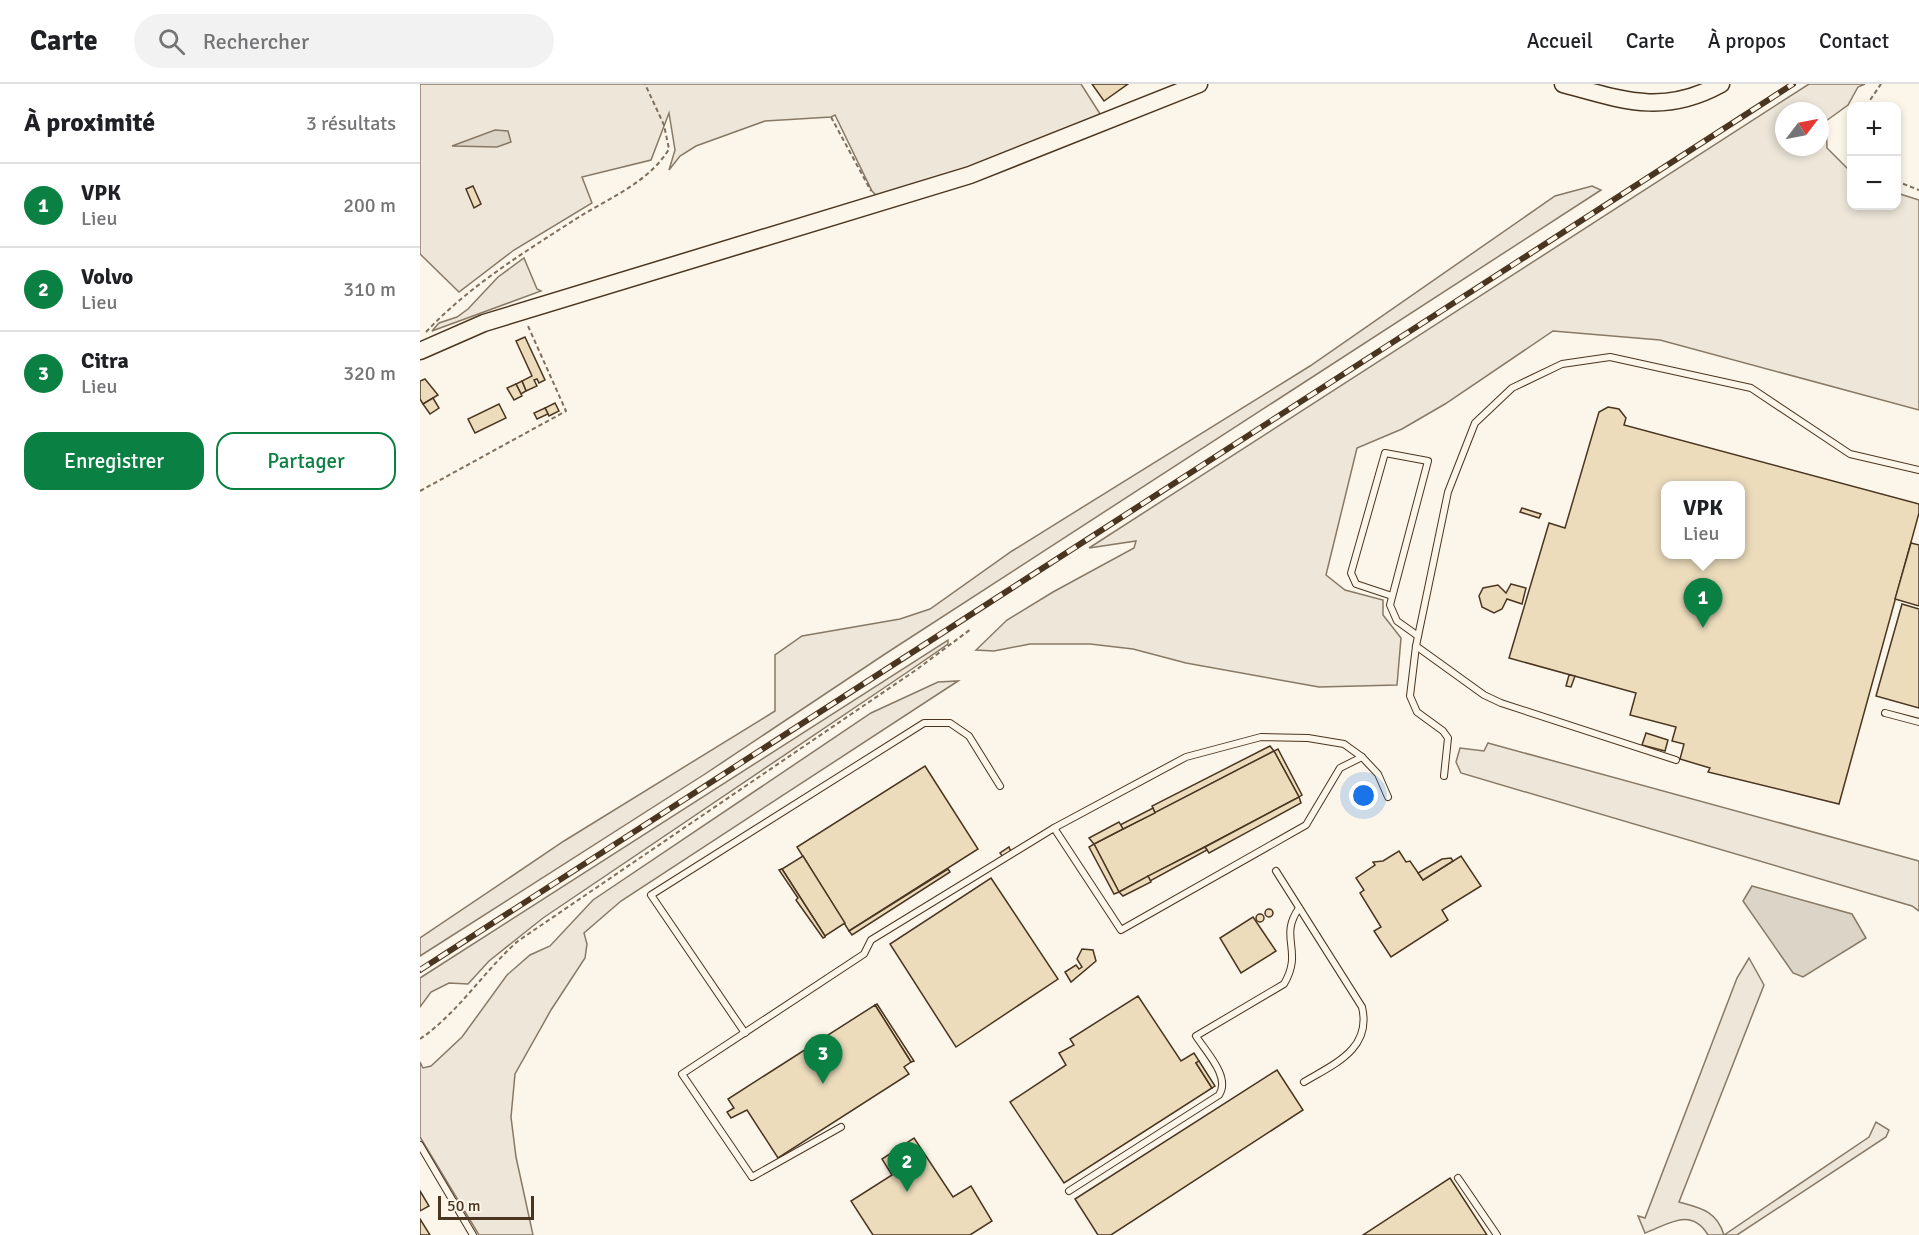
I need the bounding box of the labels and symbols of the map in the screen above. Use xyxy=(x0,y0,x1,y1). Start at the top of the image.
north arrow xyxy=(1775,102,1829,156)
pin: 1 xyxy=(1684,578,1722,628)
your location xyxy=(1349,781,1378,810)
pin: 3 xyxy=(804,1034,842,1084)
pin: 2 xyxy=(888,1142,926,1192)
scale bar xyxy=(438,1193,534,1220)

